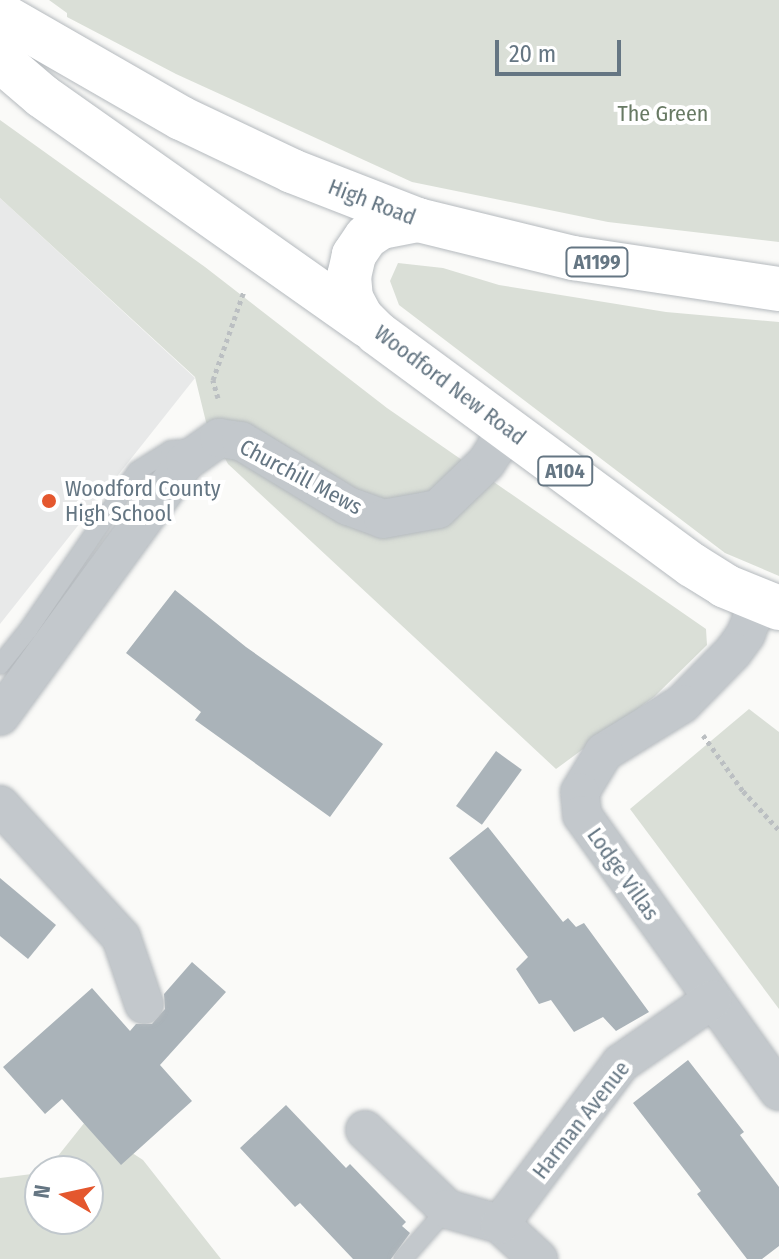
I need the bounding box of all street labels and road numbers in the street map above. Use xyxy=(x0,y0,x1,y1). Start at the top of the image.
street label: High Road xyxy=(325,173,419,231)
road number: A1199 xyxy=(565,246,629,278)
street label: Woodford New Road xyxy=(369,319,531,451)
street label: Churchill Mews xyxy=(235,434,367,520)
road number: A104 xyxy=(537,455,593,487)
street label: Lodge Villas xyxy=(582,823,664,925)
street label: Harman Avenue xyxy=(527,1056,635,1184)

